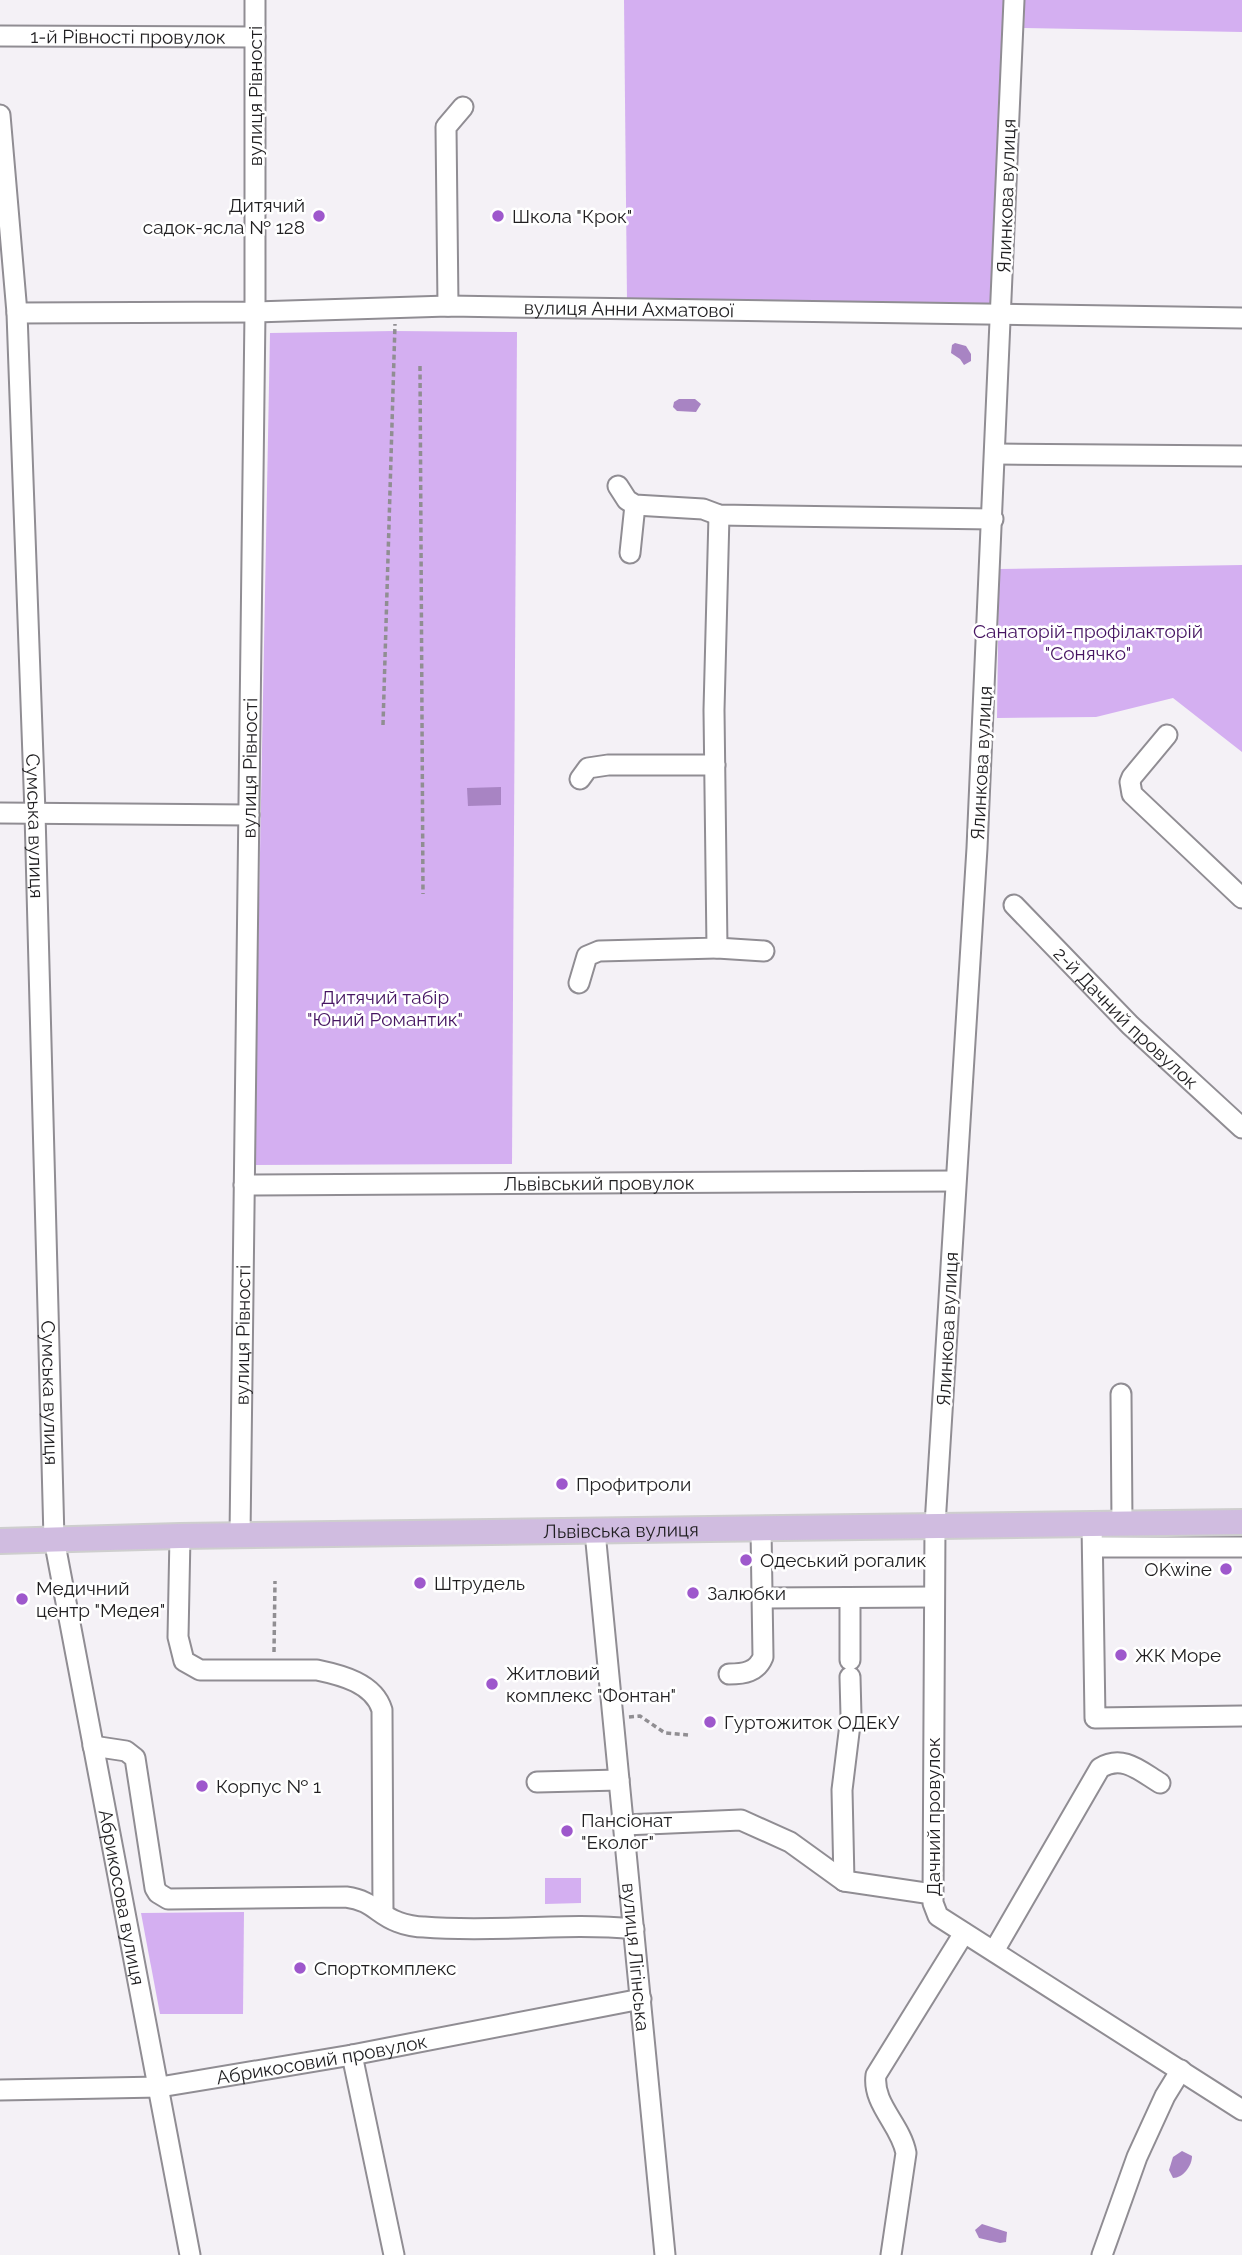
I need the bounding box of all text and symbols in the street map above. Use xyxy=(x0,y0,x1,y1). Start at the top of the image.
street label: 1-й Рівності провулок xyxy=(30,25,226,48)
street label: вулиця Рівності xyxy=(244,26,266,166)
street label: Ялинкова вулиця xyxy=(992,118,1020,274)
place label: Дитячий садок-ясла № 128 xyxy=(143,194,305,238)
place label: Школа "Крок" xyxy=(512,205,632,227)
marker: Дитячий садок-ясла № 128 xyxy=(311,208,327,224)
marker: Школа "Крок" xyxy=(490,208,506,224)
street label: вулиця Анни Ахматової xyxy=(524,296,735,321)
park label: Санаторій-профілакторій "Сонячко" xyxy=(973,620,1203,664)
street label: Ялинкова вулиця xyxy=(966,685,996,841)
street label: вулиця Рівності xyxy=(238,698,261,838)
street label: Сумська вулиця xyxy=(22,753,48,899)
street label: 2-й Дачний провулок xyxy=(1049,942,1203,1093)
park label: Дитячий табір "Юний Романтик" xyxy=(307,986,463,1030)
street label: Львівський провулок xyxy=(503,1171,695,1195)
street label: Ялинкова вулиця xyxy=(932,1251,962,1407)
street label: вулиця Рівності xyxy=(231,1265,254,1405)
street label: Сумська вулиця xyxy=(37,1320,63,1465)
place label: Профитроли xyxy=(576,1473,691,1495)
marker: Профитроли xyxy=(554,1476,570,1492)
street label: Львівська вулиця xyxy=(543,1518,699,1542)
place label: Одеський рогалик xyxy=(760,1549,927,1571)
marker: Одеський рогалик xyxy=(738,1552,754,1568)
place label: OKwine xyxy=(1144,1558,1212,1580)
marker: OKwine xyxy=(1218,1561,1234,1577)
place label: Штрудель xyxy=(434,1572,525,1594)
marker: Штрудель xyxy=(412,1575,428,1591)
place label: Медичний центр "Медея" xyxy=(36,1577,165,1621)
place label: Залюбки xyxy=(707,1582,786,1604)
marker: Залюбки xyxy=(685,1585,701,1601)
marker: Медичний центр "Медея" xyxy=(14,1591,30,1607)
place label: ЖК Море xyxy=(1135,1644,1221,1666)
marker: ЖК Море xyxy=(1113,1647,1129,1663)
place label: Житловий комплекс "Фонтан" xyxy=(506,1662,676,1706)
marker: Житловий комплекс "Фонтан" xyxy=(484,1676,500,1692)
place label: Гуртожиток ОДЕкУ xyxy=(724,1711,899,1733)
marker: Гуртожиток ОДЕкУ xyxy=(702,1714,718,1730)
street label: Дачний провулок xyxy=(922,1737,944,1897)
place label: Корпус № 1 xyxy=(216,1775,321,1797)
marker: Корпус № 1 xyxy=(194,1778,210,1794)
street label: Абрикосова вулиця xyxy=(95,1808,149,1987)
place label: Пансіонат "Еколог" xyxy=(581,1809,672,1853)
marker: Пансіонат "Еколог" xyxy=(559,1823,575,1839)
street label: вулиця Лігінська xyxy=(618,1882,654,2032)
place label: Спорткомплекс xyxy=(314,1957,456,1979)
marker: Спорткомплекс xyxy=(292,1960,308,1976)
street label: Абрикосовий провулок xyxy=(215,2030,429,2088)

